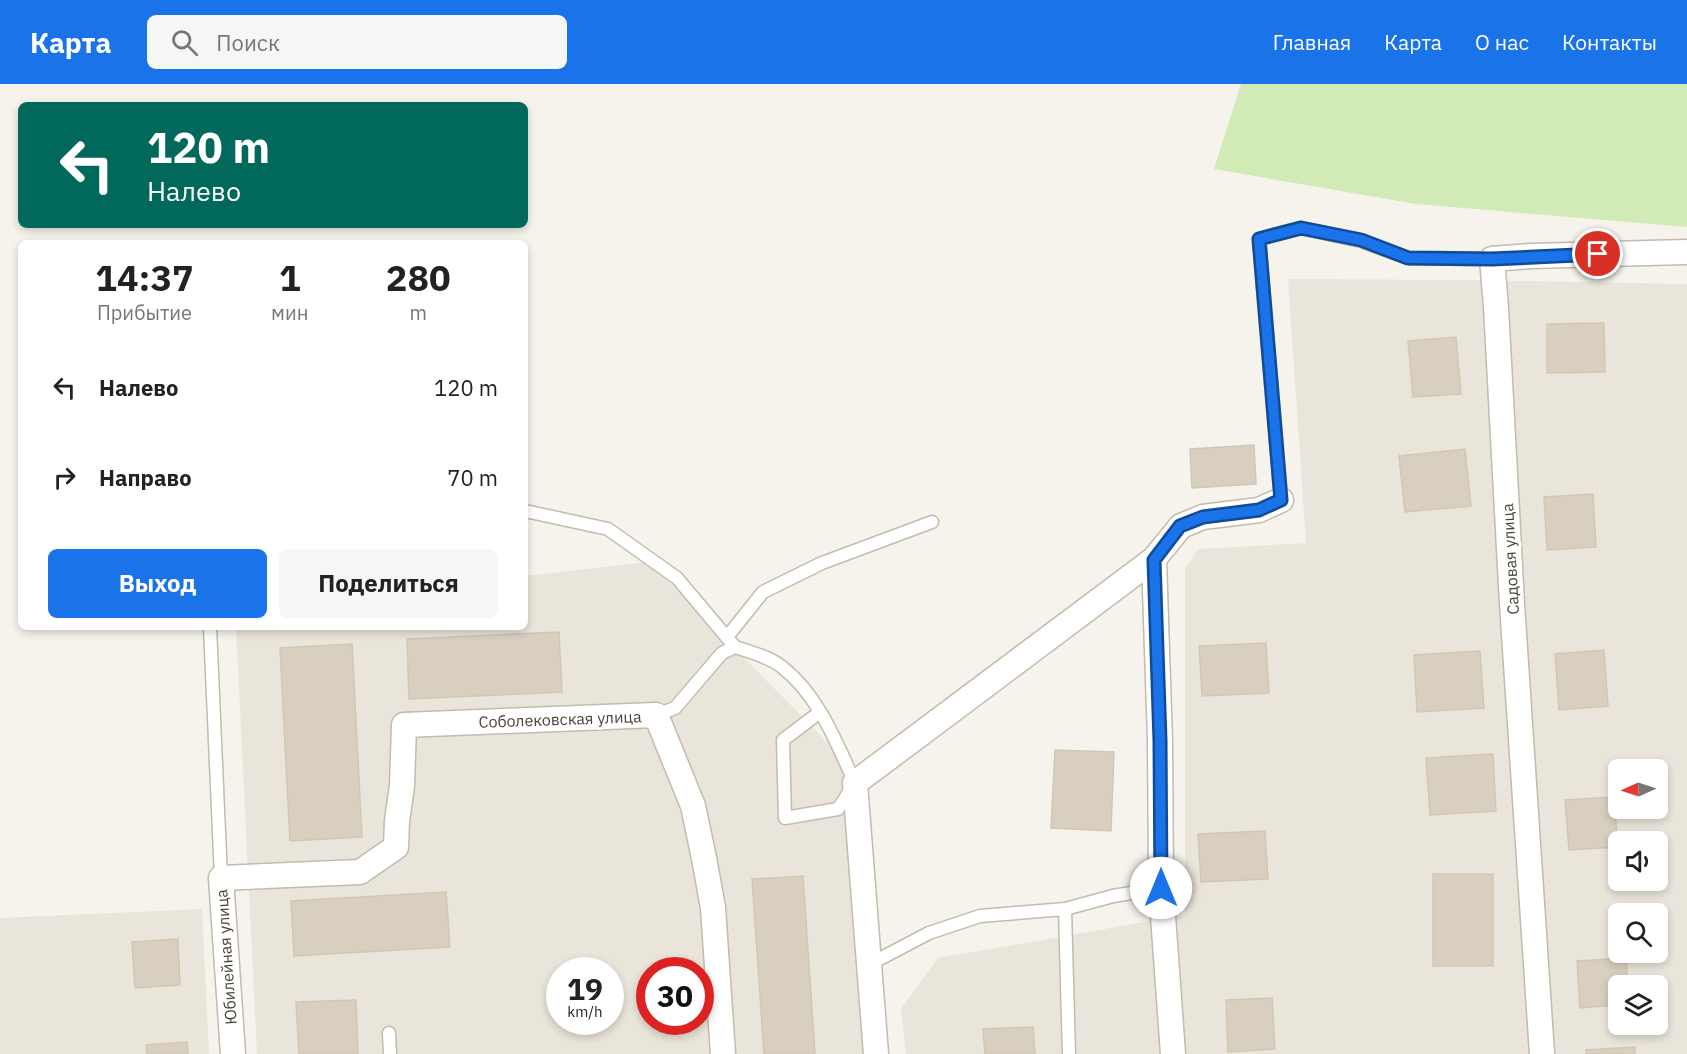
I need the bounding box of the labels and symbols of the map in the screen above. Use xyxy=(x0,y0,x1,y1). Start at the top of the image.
pin xyxy=(1572,228,1623,279)
street label: Садовая улица xyxy=(1497,502,1523,615)
street label: Соболековская улица xyxy=(478,706,642,732)
north arrow xyxy=(1608,759,1668,819)
position arrow xyxy=(1129,856,1193,920)
street label: Юбилейная улица xyxy=(211,888,241,1025)
speed limit sign: 30 xyxy=(636,957,714,1035)

